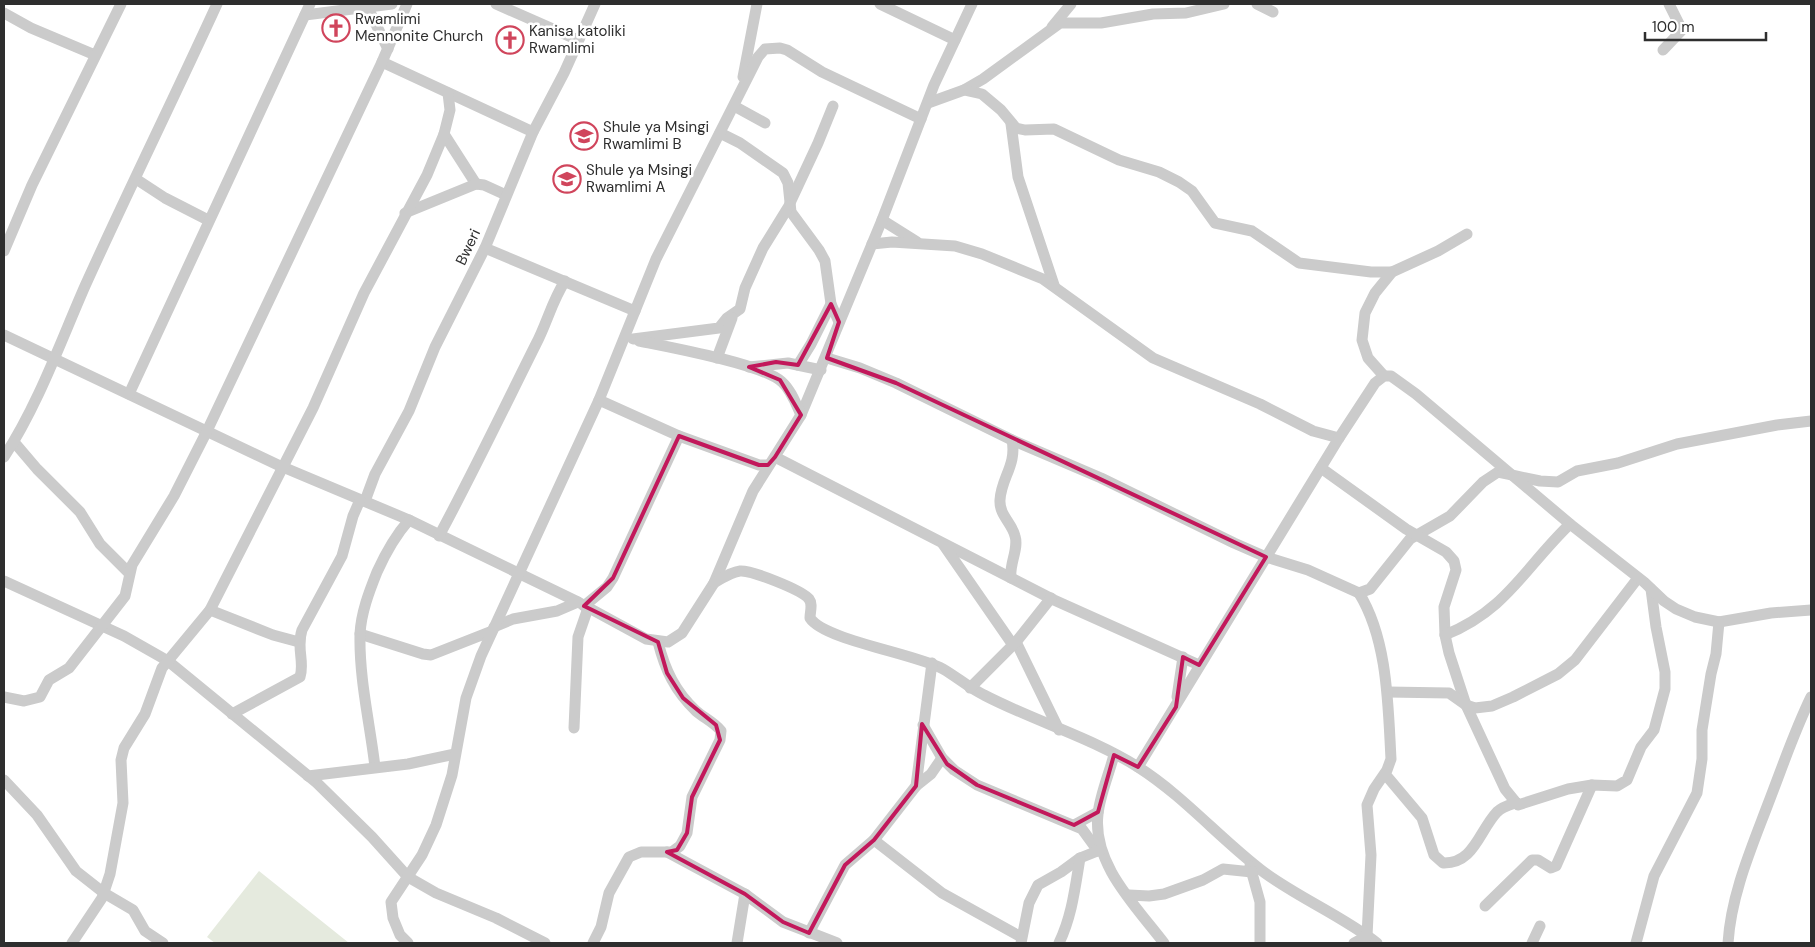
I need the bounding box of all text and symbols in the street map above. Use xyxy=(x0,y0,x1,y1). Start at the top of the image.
place label: Rwamlimi Mennonite Church xyxy=(355,9,483,46)
scale bar xyxy=(1645,10,1766,42)
church icon: Rwamlimi Mennonite Church xyxy=(321,13,351,43)
text: 100 m xyxy=(1652,17,1695,37)
place label: Kanisa katoliki Rwamlimi xyxy=(529,21,626,58)
church icon: Kanisa katoliki Rwamlimi xyxy=(495,25,525,55)
place label: Shule ya Msingi Rwamlimi B xyxy=(603,117,709,154)
school or university icon: Shule ya Msingi Rwamlimi B xyxy=(569,121,599,151)
place label: Shule ya Msingi Rwamlimi A xyxy=(586,160,692,197)
school or university icon: Shule ya Msingi Rwamlimi A xyxy=(552,164,582,194)
street label: Bweri xyxy=(451,226,485,268)

